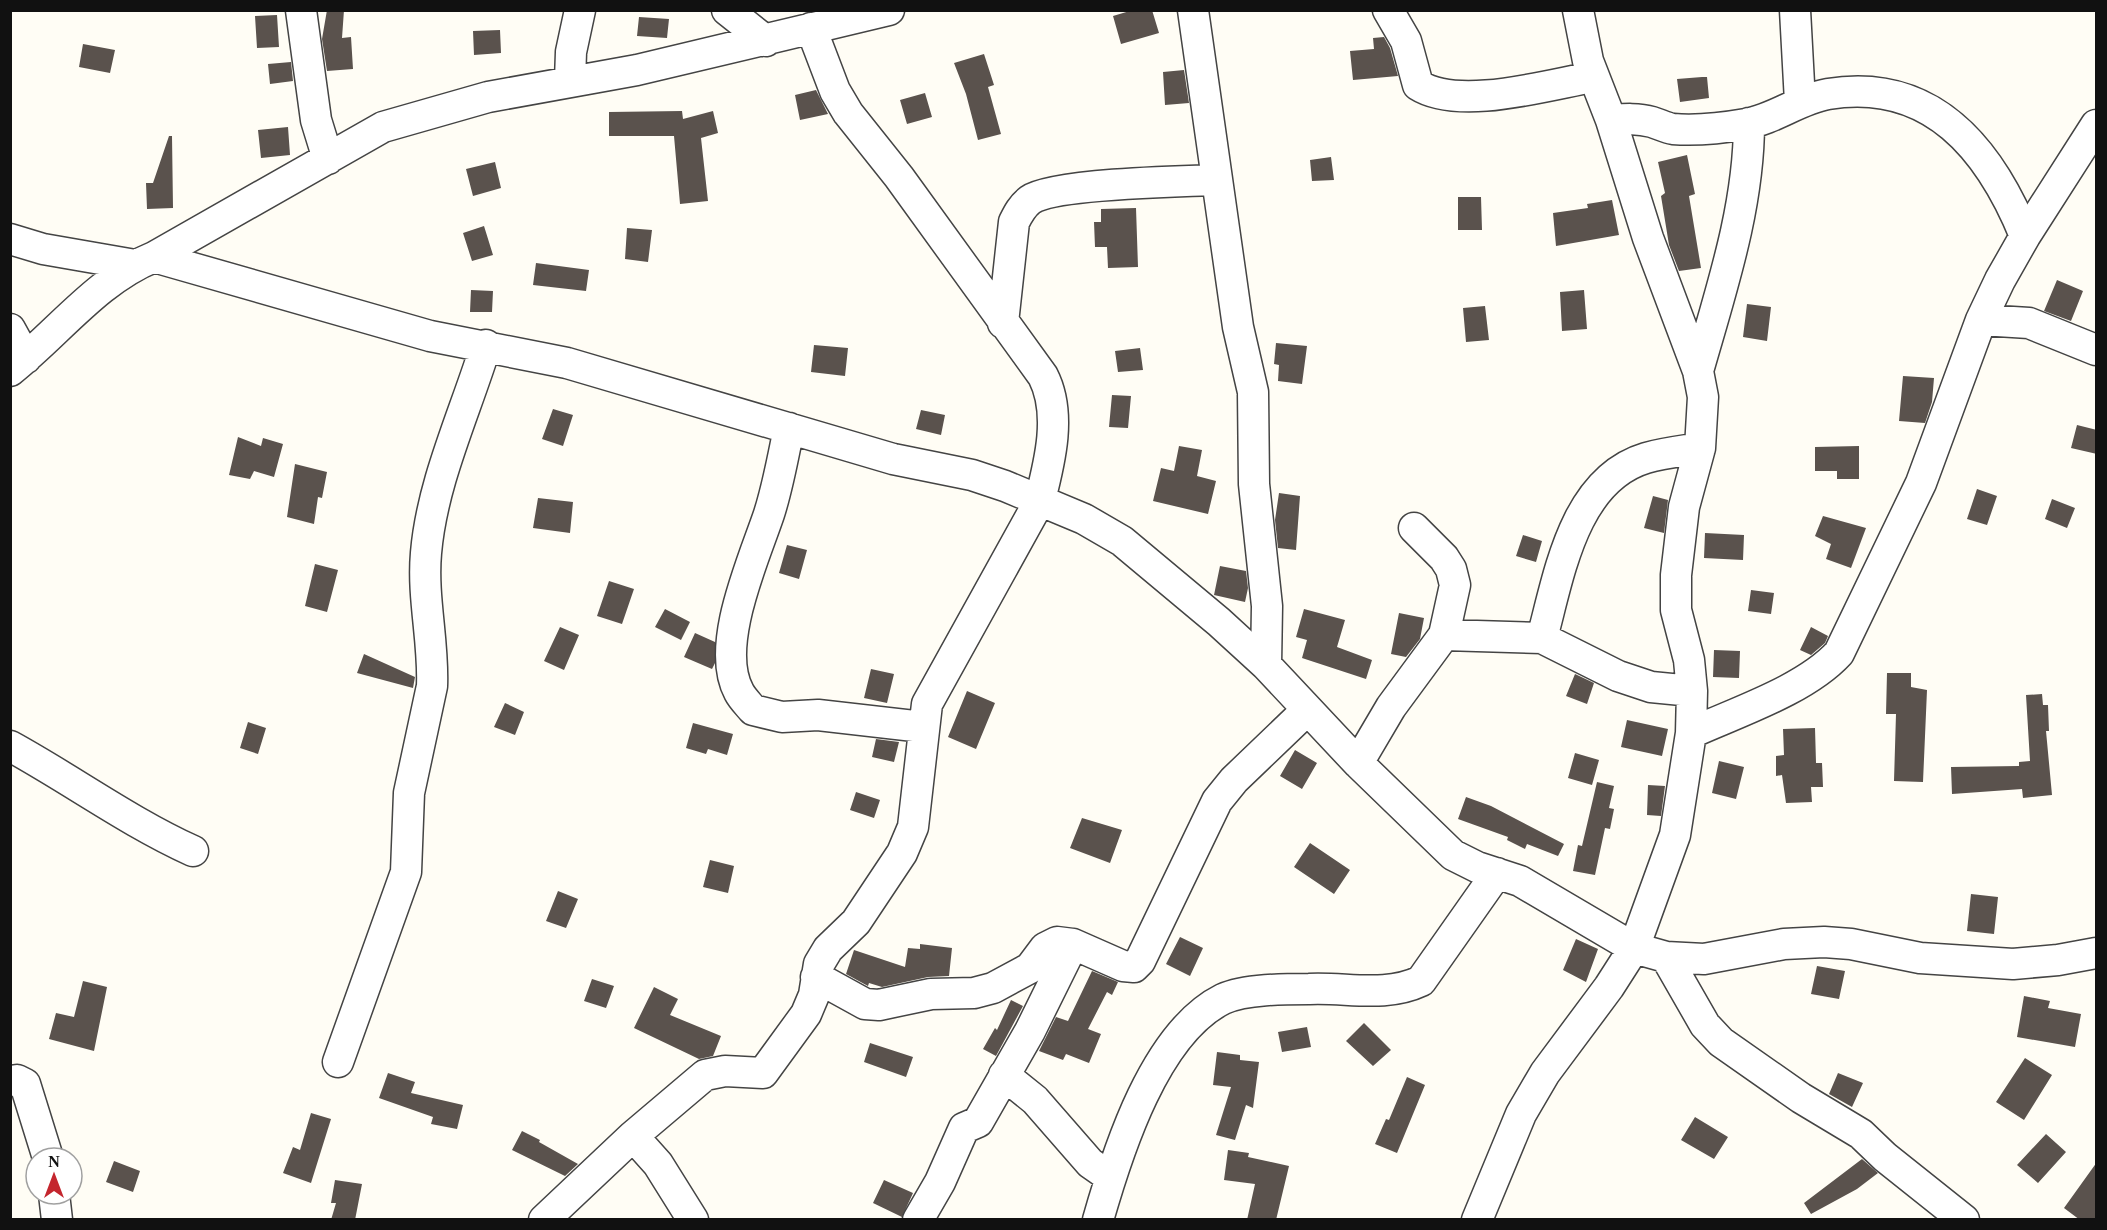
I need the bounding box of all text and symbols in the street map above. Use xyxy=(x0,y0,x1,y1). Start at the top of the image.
north arrow xyxy=(24,1146,84,1206)
text: N xyxy=(48,1153,60,1170)

